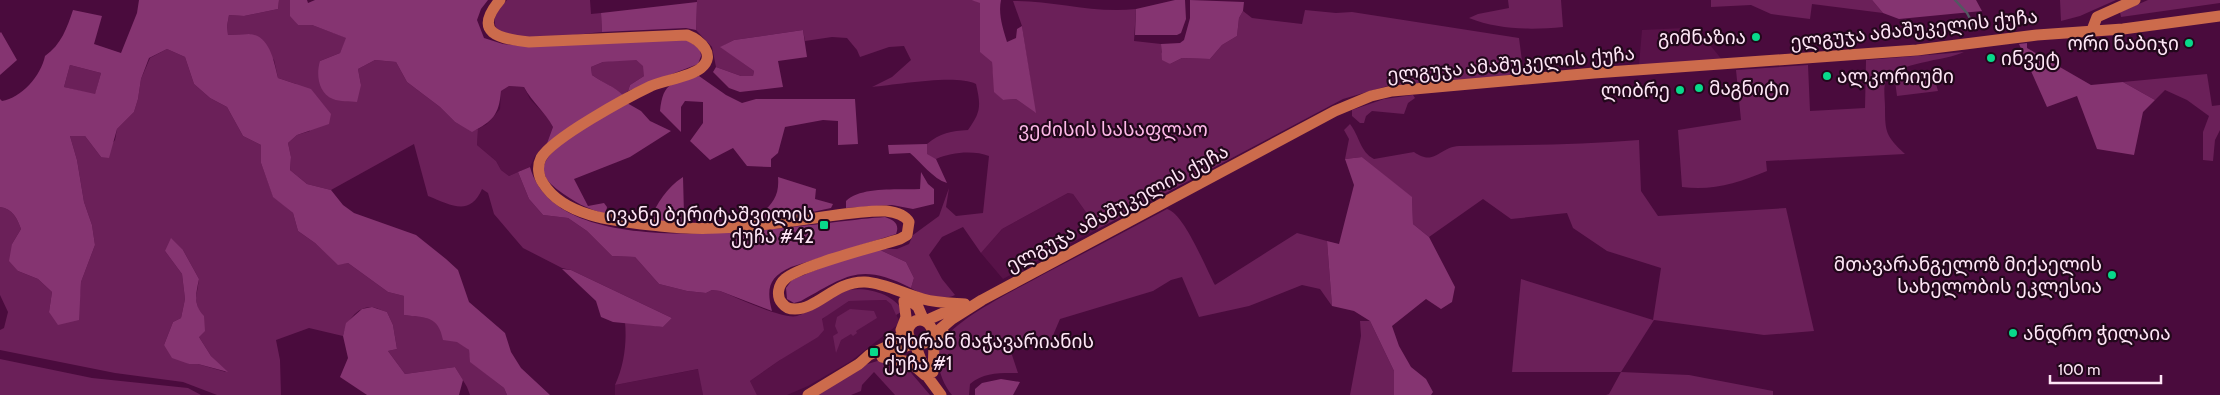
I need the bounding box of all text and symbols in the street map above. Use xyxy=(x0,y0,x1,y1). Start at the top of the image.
street label: ელგუჯა ამაშუკელის ქუჩა xyxy=(1789,5,2039,54)
place label: გიმნაზია xyxy=(1658,26,1746,49)
marker: გიმნაზია xyxy=(1750,31,1762,43)
place label: ორი ნაბიჯი xyxy=(2067,32,2179,55)
marker: ორი ნაბიჯი xyxy=(2183,37,2195,49)
street label: ელგუჯა ამაშუკელის ქუჩა xyxy=(1386,42,1636,87)
place label: ინვეტ xyxy=(2001,47,2060,70)
marker: ინვეტ xyxy=(1985,52,1997,64)
place label: ალკორიუმი xyxy=(1837,65,1954,89)
marker: ალკორიუმი xyxy=(1821,70,1833,82)
place label: მაგნიტი xyxy=(1709,77,1789,100)
place label: ლიბრე xyxy=(1601,79,1670,103)
marker: მაგნიტი xyxy=(1693,82,1705,94)
marker: ლიბრე xyxy=(1674,84,1686,96)
park label: ვეძისის სასაფლაო xyxy=(1018,118,1208,142)
street label: ელგუჯა ამაშუკელის ქუჩა xyxy=(1002,139,1233,277)
place label: ივანე ბერიტაშვილის ქუჩა #42 xyxy=(606,203,814,248)
marker: ივანე ბერიტაშვილის ქუჩა #42 xyxy=(818,219,830,231)
place label: მთავარანგელოზ მიქაელის სახელობის ეკლესია xyxy=(1834,253,2102,299)
marker: მთავარანგელოზ მიქაელის სახელობის ეკლესია xyxy=(2106,269,2118,281)
place label: ანდრო ჭილაია xyxy=(2023,322,2171,346)
marker: ანდრო ჭილაია xyxy=(2007,327,2019,339)
place label: მუხრან მაჭავარიანის ქუჩა #1 xyxy=(884,330,1094,375)
marker: მუხრან მაჭავარიანის ქუჩა #1 xyxy=(868,346,880,358)
scale bar xyxy=(2050,352,2161,384)
text: 100 m xyxy=(2058,361,2100,379)

